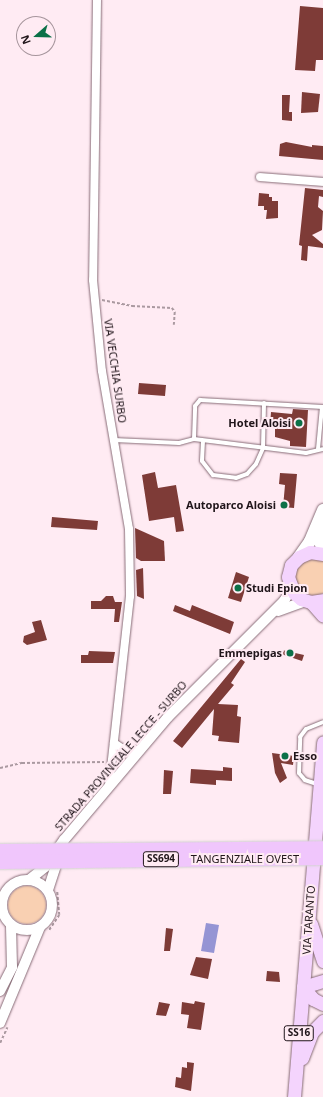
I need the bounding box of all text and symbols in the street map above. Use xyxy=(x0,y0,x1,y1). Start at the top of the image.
north arrow xyxy=(16,16,56,56)
text: N xyxy=(17,33,34,47)
street label: VIA VECCHIA SURBO xyxy=(101,318,129,424)
place label: Hotel Aloisi xyxy=(228,416,291,430)
marker: Hotel Aloisi xyxy=(294,418,304,428)
place label: Autoparco Aloisi xyxy=(186,498,276,512)
marker: Autoparco Aloisi xyxy=(279,500,289,510)
place label: Studi Epion xyxy=(246,581,308,595)
marker: Studi Epion xyxy=(233,583,243,593)
place label: Emmepigas xyxy=(219,646,282,660)
marker: Emmepigas xyxy=(285,648,295,658)
street label: STRADA PROVINCIALE LECCE - SURBO xyxy=(52,678,190,834)
place label: Esso xyxy=(293,749,317,763)
marker: Esso xyxy=(280,751,290,761)
road number: SS694 xyxy=(142,851,180,867)
street label: TANGENZIALE OVEST xyxy=(191,852,299,866)
street label: VIA TARANTO xyxy=(300,885,318,955)
road number: SS16 xyxy=(283,1025,315,1041)

